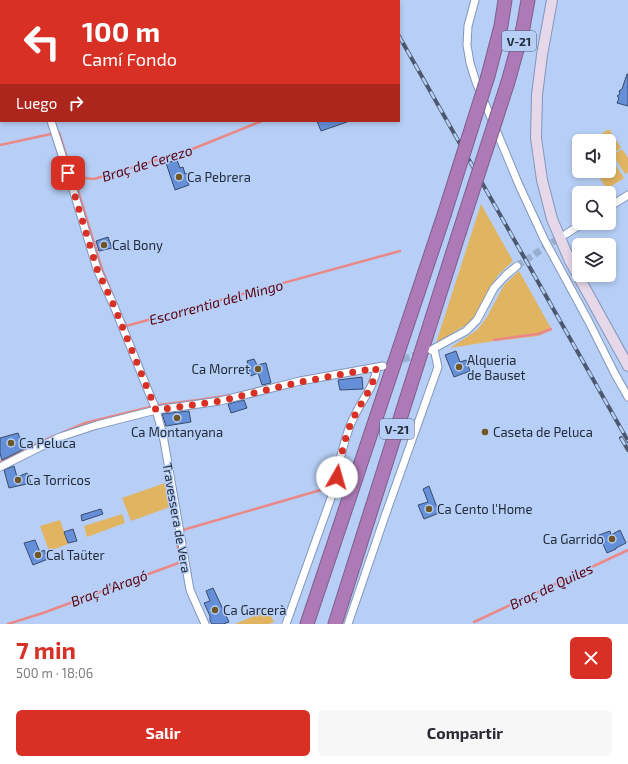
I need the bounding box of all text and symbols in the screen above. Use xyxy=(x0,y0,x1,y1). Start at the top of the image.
text: 100 m xyxy=(82,14,160,48)
icon: left xyxy=(16,16,68,68)
road number: V-21 xyxy=(502,31,536,51)
text: Camí Fondo xyxy=(82,48,177,70)
icon: right xyxy=(65,92,87,114)
text: Luego xyxy=(16,94,57,112)
map controls xyxy=(572,134,616,282)
button: sound xyxy=(572,134,616,178)
water label: Braç de Cerezo xyxy=(100,141,195,186)
pin xyxy=(51,156,85,190)
icon: arrive xyxy=(57,162,79,184)
place label: Ca Pebrera xyxy=(187,169,251,185)
marker: Ca Pebrera xyxy=(174,172,184,182)
button: search xyxy=(572,186,616,230)
place label: Cal Bony xyxy=(112,237,163,253)
button: layers xyxy=(572,238,616,282)
marker: Cal Bony xyxy=(99,240,109,250)
water label: Escorrentia del Mingo xyxy=(147,276,285,328)
place label: Alqueria de Bauset xyxy=(467,352,526,383)
place label: Ca Morret xyxy=(192,361,250,377)
marker: Alqueria de Bauset xyxy=(454,362,464,372)
marker: Ca Morret xyxy=(253,364,263,374)
marker: Ca Montanyana xyxy=(172,413,182,423)
road number: V-21 xyxy=(380,419,414,439)
place label: Ca Montanyana xyxy=(131,424,223,440)
place label: Caseta de Peluca xyxy=(493,424,593,440)
marker: Caseta de Peluca xyxy=(480,427,490,437)
place label: Ca Peluca xyxy=(19,435,76,451)
marker: Ca Peluca xyxy=(6,438,16,448)
position arrow xyxy=(316,456,358,498)
street label: Travessera de Vera xyxy=(159,462,195,574)
place label: Ca Torricos xyxy=(26,472,91,488)
marker: Ca Torricos xyxy=(13,475,23,485)
place label: Ca Cento l'Home xyxy=(437,501,532,517)
marker: Ca Cento l'Home xyxy=(424,504,434,514)
place label: Ca Garrido xyxy=(543,531,604,547)
marker: Ca Garrido xyxy=(607,534,617,544)
place label: Cal Taüter xyxy=(46,547,105,563)
marker: Cal Taüter xyxy=(33,550,43,560)
water label: Braç de Quiles xyxy=(507,559,596,614)
water label: Braç d'Aragó xyxy=(68,566,150,611)
place label: Ca Garcerà xyxy=(223,602,286,618)
marker: Ca Garcerà xyxy=(210,605,220,615)
text: 7 min xyxy=(16,635,76,664)
button: close xyxy=(570,637,612,679)
text: 500 m · 18:06 xyxy=(16,665,93,681)
button: Salir xyxy=(16,710,310,756)
button: Compartir xyxy=(318,710,612,756)

